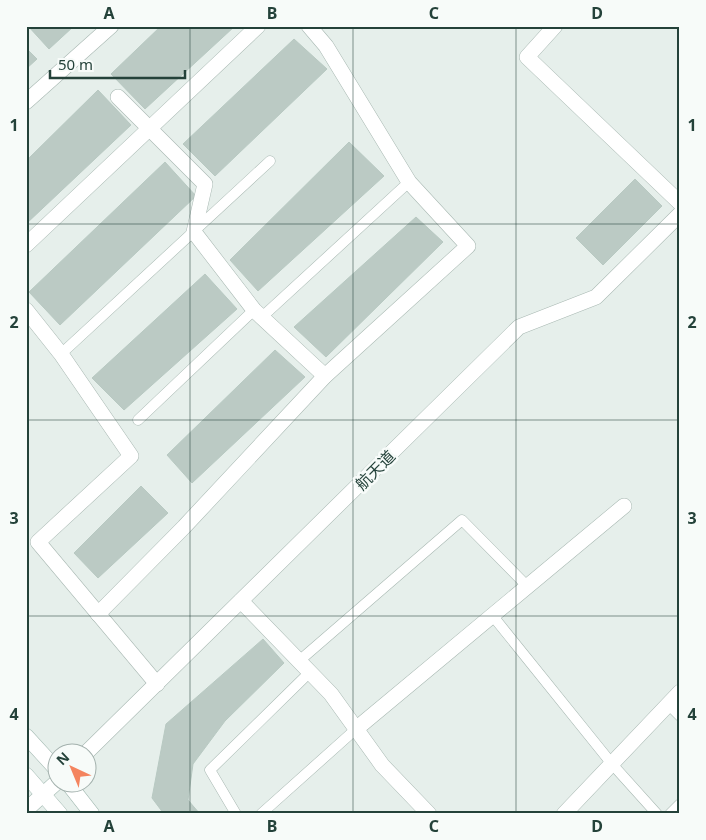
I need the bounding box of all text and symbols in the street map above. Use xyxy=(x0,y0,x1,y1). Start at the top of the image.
text: A xyxy=(103,2,115,24)
text: B xyxy=(267,2,277,24)
text: C xyxy=(429,2,439,24)
text: D xyxy=(591,2,603,24)
scale bar xyxy=(50,48,185,80)
text: 50 m xyxy=(58,54,93,74)
text: 1 xyxy=(9,114,19,136)
text: 1 xyxy=(687,114,697,136)
text: 2 xyxy=(9,311,19,333)
text: 2 xyxy=(687,311,697,333)
street label: 航天道 xyxy=(350,445,400,495)
text: 3 xyxy=(9,507,19,529)
text: 3 xyxy=(687,507,697,529)
text: 4 xyxy=(9,703,19,725)
text: 4 xyxy=(687,703,697,725)
north arrow xyxy=(48,742,98,792)
text: N xyxy=(52,747,73,769)
text: A xyxy=(103,815,115,837)
text: B xyxy=(267,815,277,837)
text: C xyxy=(429,815,439,837)
text: D xyxy=(591,815,603,837)

